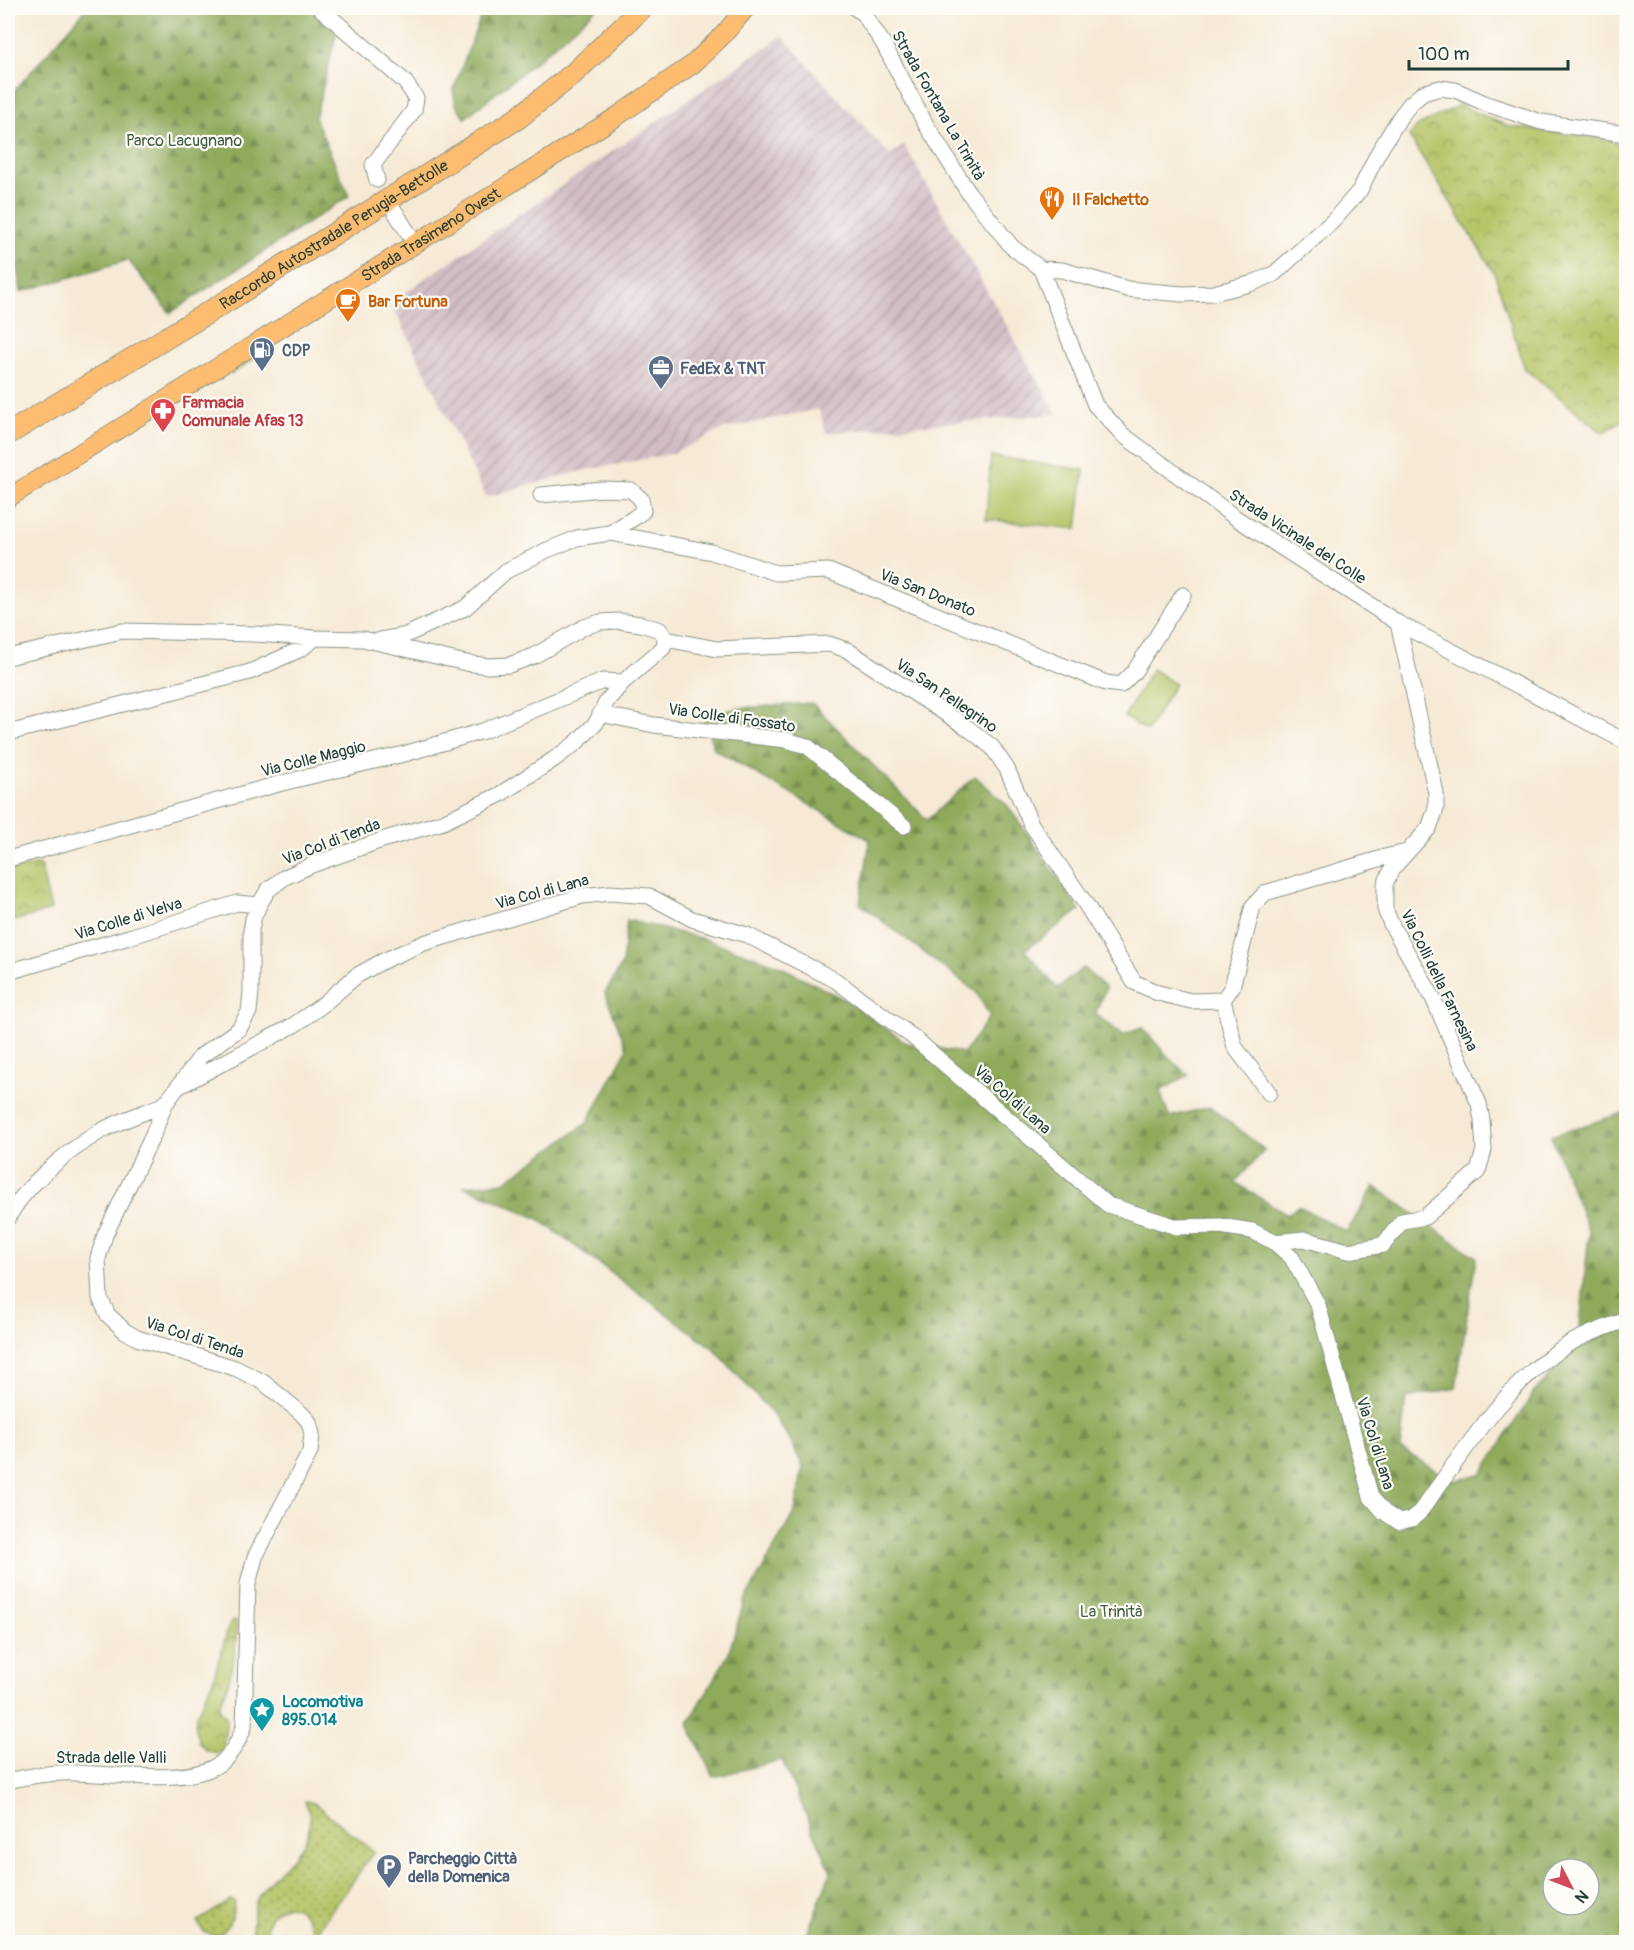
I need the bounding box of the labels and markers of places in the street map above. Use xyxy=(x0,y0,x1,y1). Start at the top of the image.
restaurant icon: Il Falchetto xyxy=(1037,184,1067,222)
place label: Il Falchetto xyxy=(1072,190,1149,210)
cafe icon: Bar Fortuna xyxy=(333,286,363,324)
place label: Bar Fortuna xyxy=(368,292,448,312)
fuel station icon: CDP xyxy=(247,335,277,373)
place label: CDP xyxy=(282,341,311,361)
office icon: FedEx & TNT xyxy=(646,353,676,391)
place label: FedEx & TNT xyxy=(680,359,766,379)
place label: Farmacia Comunale Afas 13 xyxy=(182,393,303,431)
pharmacy icon: Farmacia Comunale Afas 13 xyxy=(148,396,178,434)
place label: Locomotiva 895.014 xyxy=(282,1692,364,1730)
place icon: Locomotiva 895.014 xyxy=(247,1695,277,1733)
place label: Parcheggio Città della Domenica xyxy=(408,1849,517,1887)
parking icon: Parcheggio Città della Domenica xyxy=(374,1852,404,1890)

